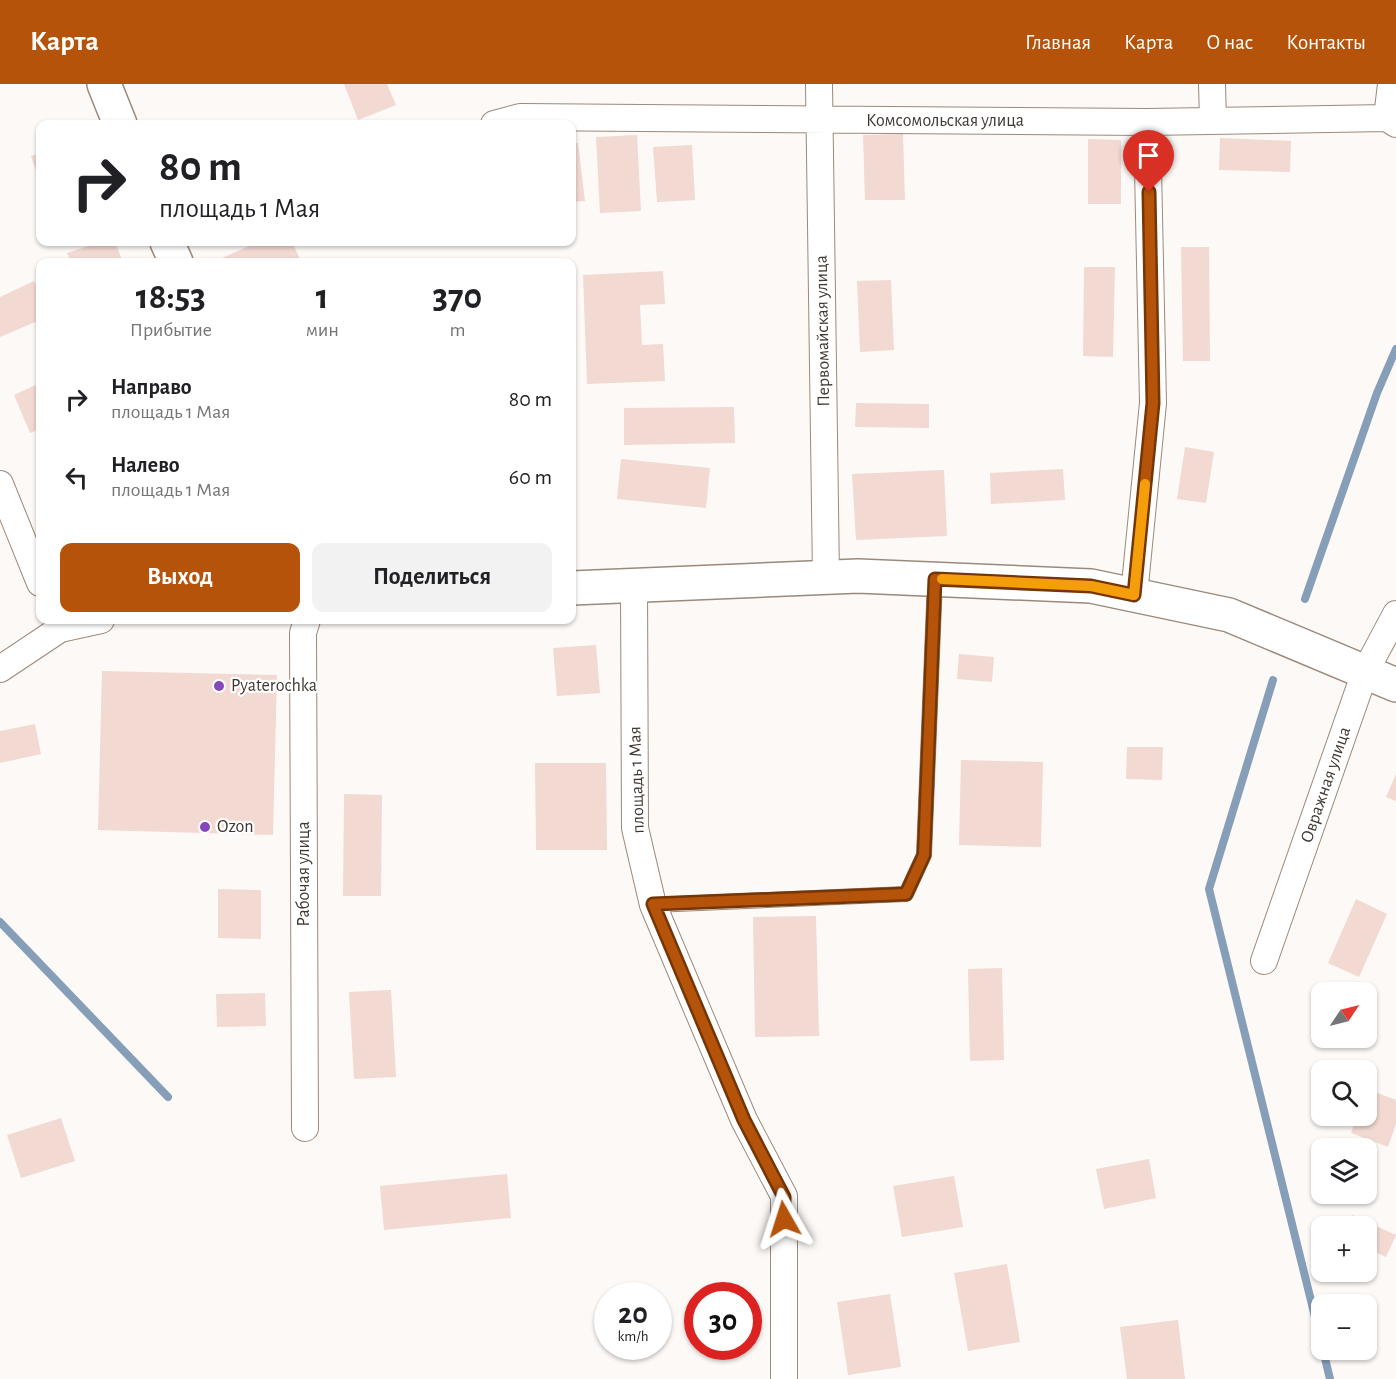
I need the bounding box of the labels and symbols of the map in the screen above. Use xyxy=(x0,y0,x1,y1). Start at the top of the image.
street label: Комсомольская улица xyxy=(866,112,1024,130)
pin xyxy=(1123,130,1174,192)
street label: Первомайская улица xyxy=(813,255,833,407)
place label: Pyaterochka xyxy=(231,677,317,695)
marker: Pyaterochka xyxy=(212,679,226,693)
street label: Овражная улица xyxy=(1298,725,1354,845)
street label: площадь 1 Мая xyxy=(626,726,648,834)
place label: Ozon xyxy=(217,818,254,836)
marker: Ozon xyxy=(198,820,212,834)
street label: Рабочая улица xyxy=(294,821,313,927)
north arrow xyxy=(1311,982,1377,1048)
position arrow xyxy=(752,1187,816,1251)
speed limit sign: 30 xyxy=(684,1282,762,1360)

